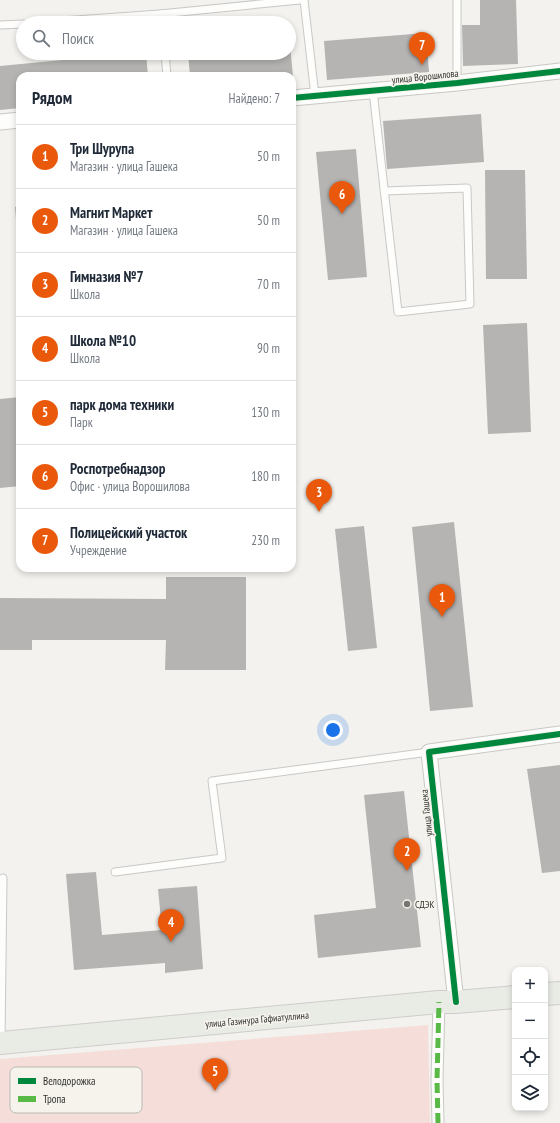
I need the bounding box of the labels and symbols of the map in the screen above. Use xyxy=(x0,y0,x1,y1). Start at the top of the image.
pin: 7 xyxy=(409,32,435,65)
street label: улица Ворошилова xyxy=(391,67,459,86)
pin: 6 xyxy=(329,181,355,214)
pin: 3 xyxy=(306,479,332,512)
pin: 1 xyxy=(429,584,455,617)
your location xyxy=(323,720,343,740)
street label: улица Гашека xyxy=(418,789,435,837)
pin: 2 xyxy=(394,838,420,871)
place label: СДЭК xyxy=(415,898,434,911)
marker: СДЭК xyxy=(402,899,412,909)
pin: 4 xyxy=(158,909,184,942)
street label: улица Газинура Гафиатуллина xyxy=(205,1008,309,1031)
pin: 5 xyxy=(202,1058,228,1091)
legend xyxy=(10,1067,142,1113)
text: Велодорожка xyxy=(43,1074,95,1088)
text: Тропа xyxy=(43,1092,66,1106)

